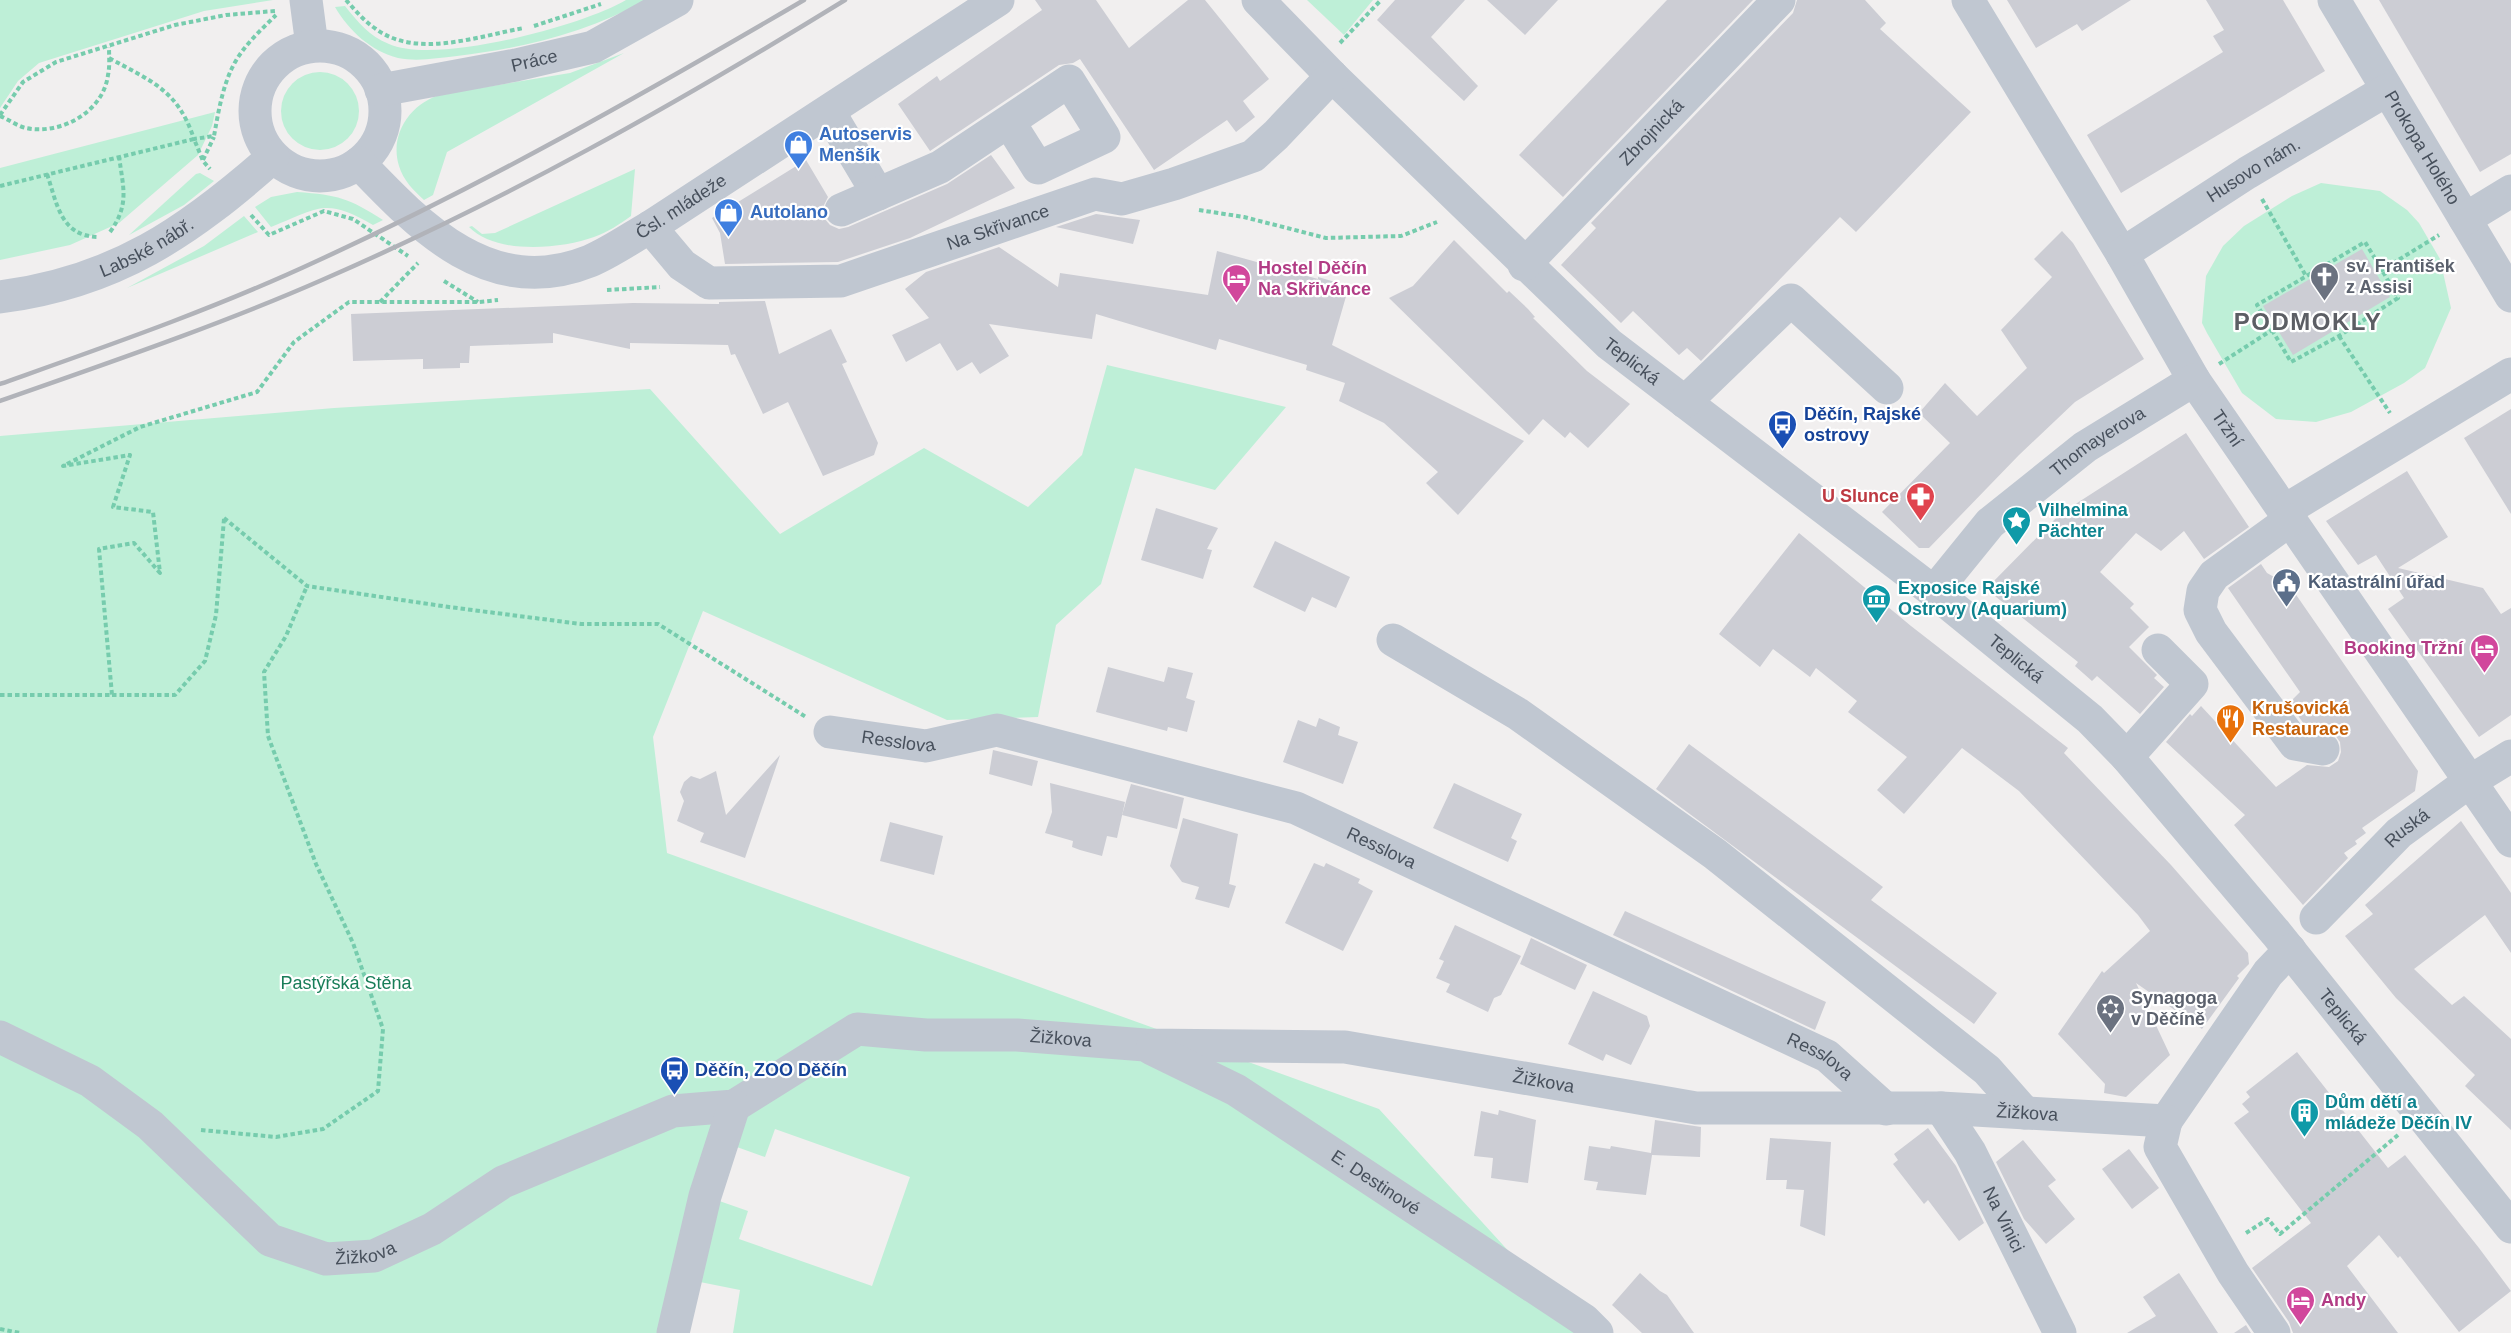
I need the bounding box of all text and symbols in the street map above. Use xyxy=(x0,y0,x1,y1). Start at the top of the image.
street label: Práce xyxy=(509,46,559,76)
street label: Prokopa Holého xyxy=(2381,87,2464,208)
street label: Zbrojnická xyxy=(1616,95,1688,169)
place label: Autoservis Menšík xyxy=(819,124,912,165)
shop icon: Autoservis Menšík xyxy=(782,128,814,170)
street label: Husovo nám. xyxy=(2203,134,2304,206)
street label: Čsl. mládeže xyxy=(632,170,730,243)
shop icon: Autolano xyxy=(713,196,745,238)
street label: Na Skřivance xyxy=(944,200,1052,254)
place label: Autolano xyxy=(750,202,828,222)
street label: Labské nábř. xyxy=(97,214,197,281)
place label: sv. František z Assisi xyxy=(2346,256,2456,297)
place label: Hostel Děčín Na Skřivánce xyxy=(1258,258,1371,299)
church icon: sv. František z Assisi xyxy=(2309,260,2341,302)
hotel icon: Hostel Děčín Na Skřivánce xyxy=(1221,262,1253,304)
district label: PODMOKLY xyxy=(2234,308,2382,335)
street label: Teplická xyxy=(1600,334,1664,390)
street label: Thomayerova xyxy=(2046,402,2149,481)
place label: Děčín, Rajské ostrovy xyxy=(1804,404,1921,445)
street label: Tržní xyxy=(2208,406,2247,451)
bus stop icon: Děčín, Rajské ostrovy xyxy=(1767,408,1799,450)
pharmacy icon: U Slunce xyxy=(1904,480,1936,522)
place label: U Slunce xyxy=(1822,486,1899,506)
place label: Vilhelmina Pächter xyxy=(2038,500,2129,541)
place icon: Vilhelmina Pächter xyxy=(2001,504,2033,546)
public building icon: Katastrální úřad xyxy=(2271,566,2303,608)
place label: Katastrální úřad xyxy=(2308,572,2445,592)
place label: Exposice Rajské Ostrovy (Aquarium) xyxy=(1898,578,2067,619)
museum icon: Exposice Rajské Ostrovy (Aquarium) xyxy=(1861,582,1893,624)
street label: Teplická xyxy=(1984,630,2048,688)
hotel icon: Booking Tržní xyxy=(2468,632,2500,674)
place label: Booking Tržní xyxy=(2344,638,2464,658)
place label: Krušovická Restaurace xyxy=(2252,698,2350,739)
restaurant icon: Krušovická Restaurace xyxy=(2215,702,2247,744)
street label: Resslova xyxy=(860,727,938,756)
street label: Ruská xyxy=(2380,804,2434,852)
street label: Resslova xyxy=(1344,823,1420,873)
park label: Pastýřská Stěna xyxy=(280,973,413,993)
street label: Teplická xyxy=(2315,985,2371,1049)
place label: Synagoga v Děčíně xyxy=(2131,988,2218,1029)
synagogue icon: Synagoga v Děčíně xyxy=(2094,992,2126,1034)
street label: Žižkova xyxy=(1029,1026,1094,1051)
street label: Resslova xyxy=(1784,1029,1858,1085)
bus stop icon: Děčín, ZOO Děčín xyxy=(658,1054,690,1096)
place label: Děčín, ZOO Děčín xyxy=(695,1060,847,1080)
street label: Žižkova xyxy=(1511,1066,1577,1097)
place label: Dům dětí a mládeže Děčín IV xyxy=(2325,1092,2472,1133)
building icon: Dům dětí a mládeže Děčín IV xyxy=(2288,1096,2320,1138)
street label: Žižkova xyxy=(1996,1101,2060,1125)
street label: E. Destinové xyxy=(1328,1146,1424,1219)
street label: Na Vinici xyxy=(1979,1183,2028,1256)
street label: Žižkova xyxy=(334,1237,400,1268)
hotel icon: Andy xyxy=(2284,1284,2316,1326)
place label: Andy xyxy=(2321,1290,2366,1310)

